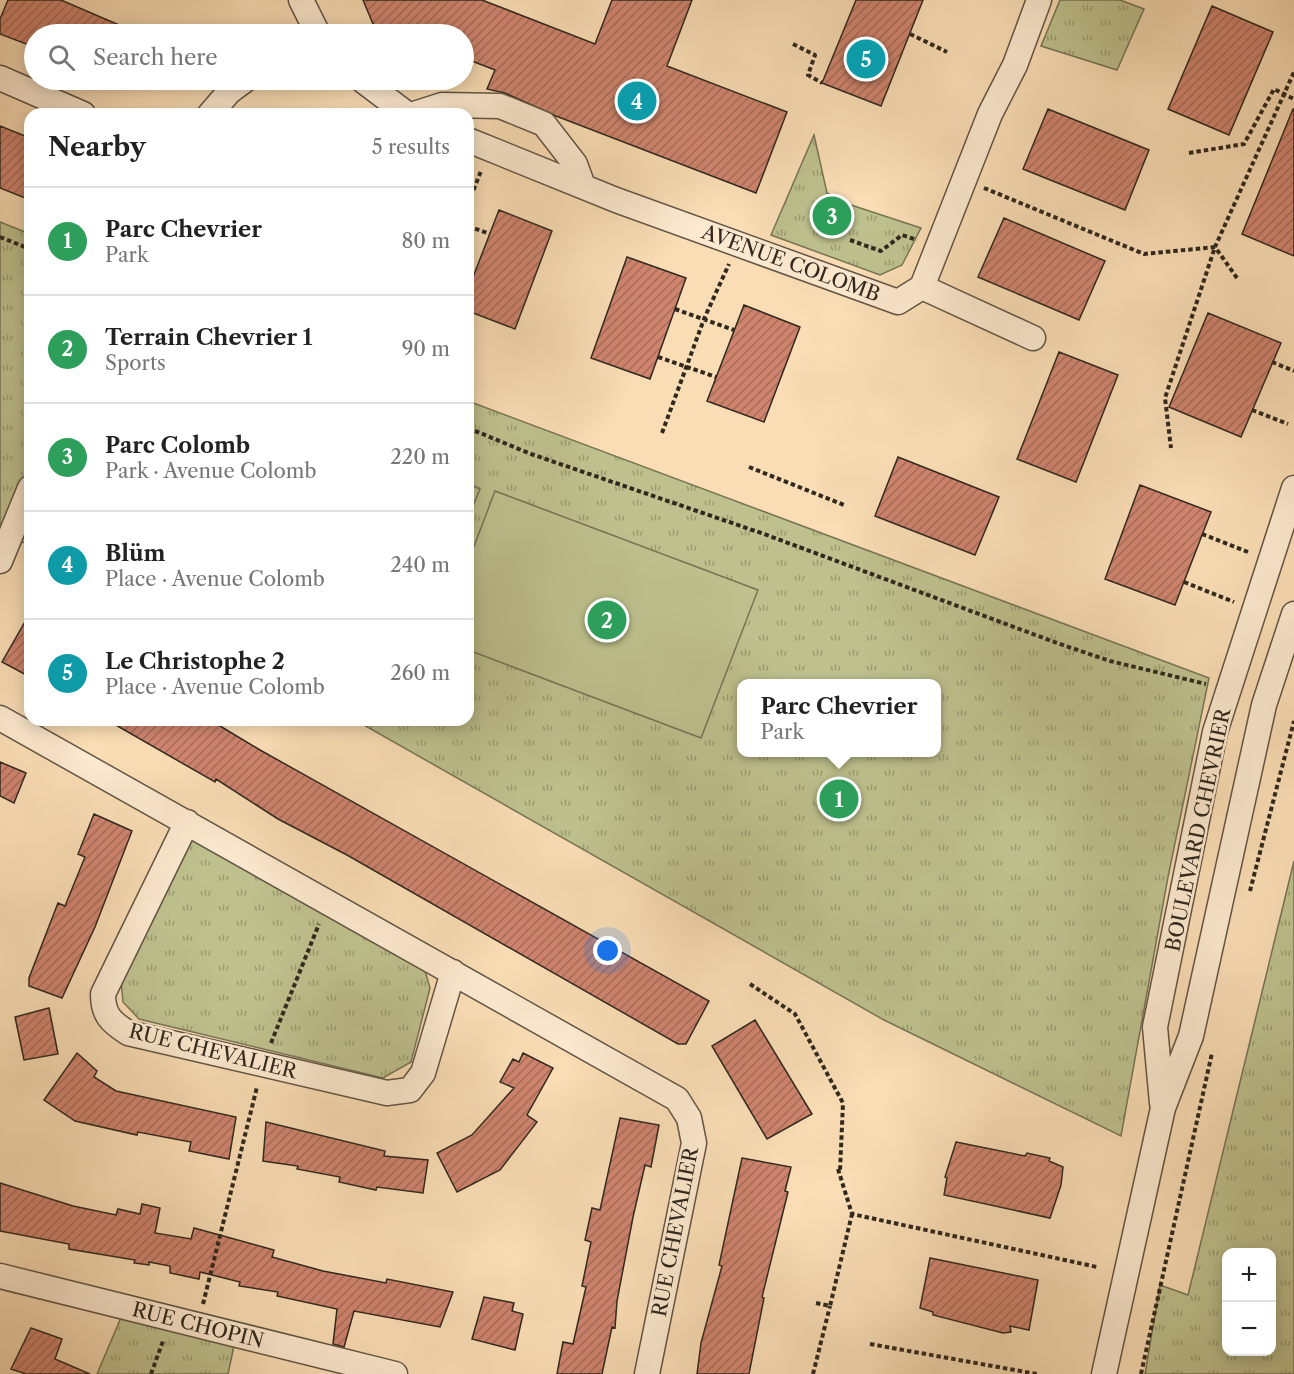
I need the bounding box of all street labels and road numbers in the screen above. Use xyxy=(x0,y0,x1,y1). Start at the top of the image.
street label: AVENUE COLOMB xyxy=(698,219,883,306)
street label: BOULEVARD CHEVRIER xyxy=(1160,705,1236,954)
street label: RUE CHEVALIER xyxy=(127,1019,301,1084)
street label: RUE CHEVALIER xyxy=(647,1144,703,1319)
street label: RUE CHOPIN xyxy=(130,1297,266,1353)

